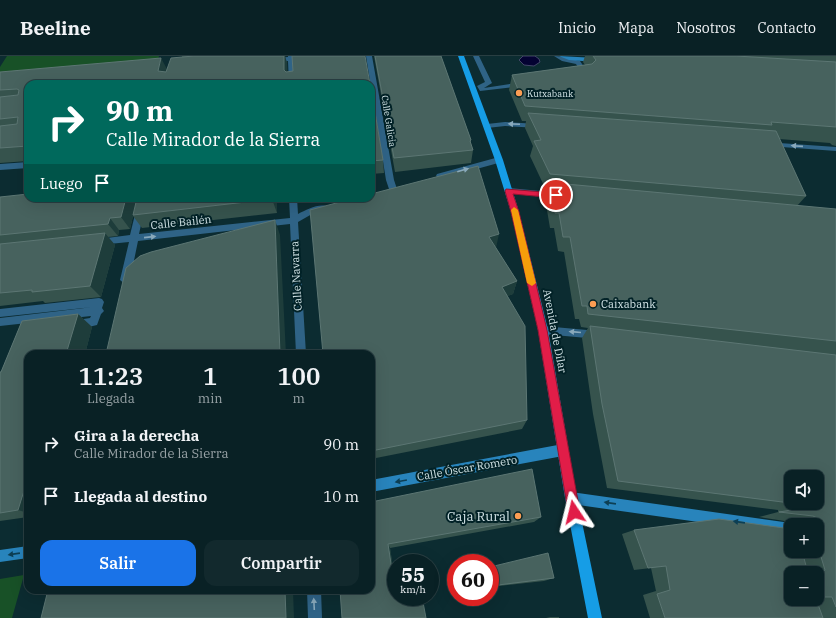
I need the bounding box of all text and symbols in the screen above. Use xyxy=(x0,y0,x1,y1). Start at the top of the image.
text: Beeline xyxy=(20,16,91,40)
text: Inicio xyxy=(558,19,596,37)
text: Mapa xyxy=(618,19,654,37)
text: Nosotros xyxy=(676,19,736,37)
text: Contacto xyxy=(758,19,816,37)
marker: Kutxabank xyxy=(514,88,524,98)
place label: Kutxabank xyxy=(527,88,574,99)
text: 90 m xyxy=(106,92,173,129)
street label: Calle Galicia xyxy=(379,94,399,148)
icon: right xyxy=(40,96,92,148)
one-way arrow xyxy=(508,121,520,128)
text: Calle Mirador de la Sierra xyxy=(106,128,320,151)
one-way arrow xyxy=(791,143,803,150)
one-way arrow xyxy=(456,166,469,172)
icon: arrive xyxy=(91,172,113,194)
text: Luego xyxy=(40,174,83,193)
pin xyxy=(539,178,573,212)
icon: arrive xyxy=(545,184,567,206)
street label: Calle Bailén xyxy=(150,212,212,232)
one-way arrow xyxy=(144,234,156,240)
street label: Calle Navarra xyxy=(287,241,305,311)
street label: Avenida de Dílar xyxy=(540,288,570,374)
place label: Caixabank xyxy=(601,297,656,311)
marker: Caixabank xyxy=(588,299,598,309)
one-way arrow xyxy=(569,329,581,336)
text: 11:23 xyxy=(79,360,143,392)
text: 1 xyxy=(203,360,217,392)
text: 100 xyxy=(277,360,320,392)
text: Llegada xyxy=(87,390,135,407)
text: min xyxy=(198,390,223,407)
text: m xyxy=(293,390,305,407)
text: Gira a la derecha xyxy=(74,426,199,445)
icon: right xyxy=(40,433,62,455)
text: 90 m xyxy=(323,435,359,454)
text: Calle Mirador de la Sierra xyxy=(74,445,229,462)
street label: Calle Óscar Romero xyxy=(416,452,518,484)
map controls xyxy=(784,470,824,606)
button: sound xyxy=(784,470,824,510)
one-way arrow xyxy=(395,478,407,484)
icon: arrive xyxy=(40,485,62,507)
text: Llegada al destino xyxy=(74,487,207,506)
text: 10 m xyxy=(323,487,359,506)
position arrow xyxy=(553,491,595,533)
one-way arrow xyxy=(604,500,616,506)
place label: Caja Rural xyxy=(447,508,510,525)
marker: Caja Rural xyxy=(513,511,523,521)
button: + xyxy=(784,518,824,558)
one-way arrow xyxy=(732,519,745,525)
button: Salir xyxy=(40,540,196,586)
button: Compartir xyxy=(204,540,359,586)
one-way arrow xyxy=(8,551,20,557)
speed limit sign: 60 xyxy=(447,554,499,606)
text: 55 xyxy=(401,561,425,588)
button: − xyxy=(784,566,824,606)
text: km/h xyxy=(400,583,426,596)
one-way arrow xyxy=(311,598,318,610)

